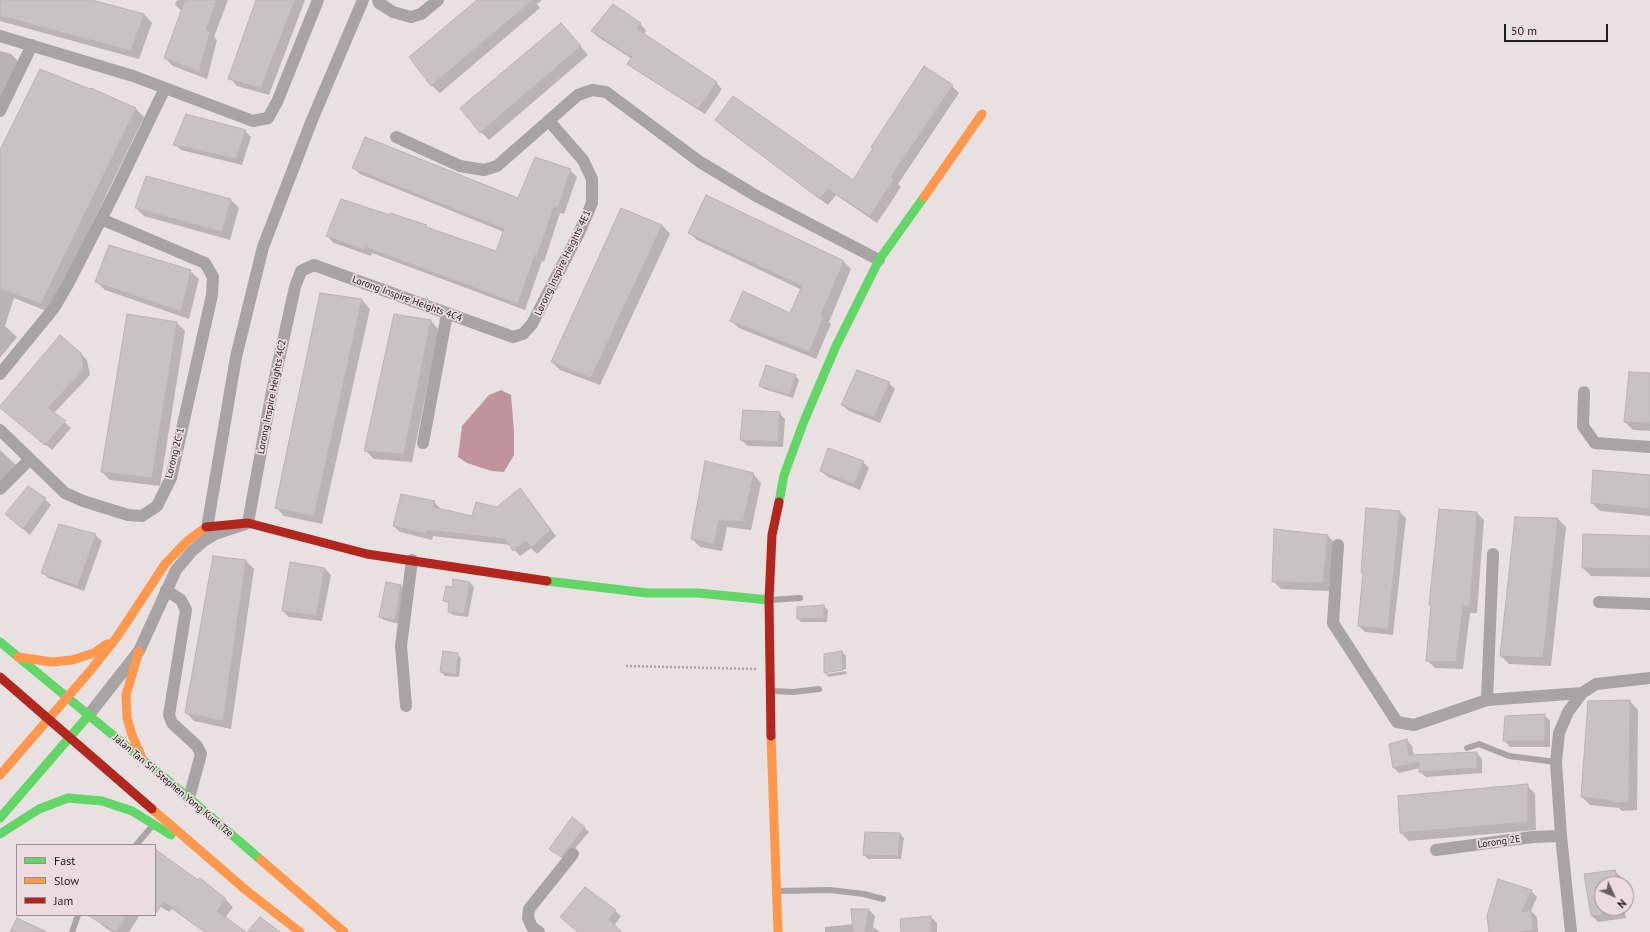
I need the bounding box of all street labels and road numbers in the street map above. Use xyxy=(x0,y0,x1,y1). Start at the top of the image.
street label: Lorong Inspire Heights 4E1 xyxy=(532,208,594,318)
street label: Lorong Inspire Heights 4C4 xyxy=(350,273,464,325)
street label: Lorong Inspire Heights 4C2 xyxy=(255,339,289,455)
street label: Lorong 2C 1 xyxy=(163,427,187,479)
street label: Jalan Tan Sri Stephen Yong Kuet Tze xyxy=(111,732,235,840)
street label: Lorong 2E xyxy=(1477,833,1521,851)

